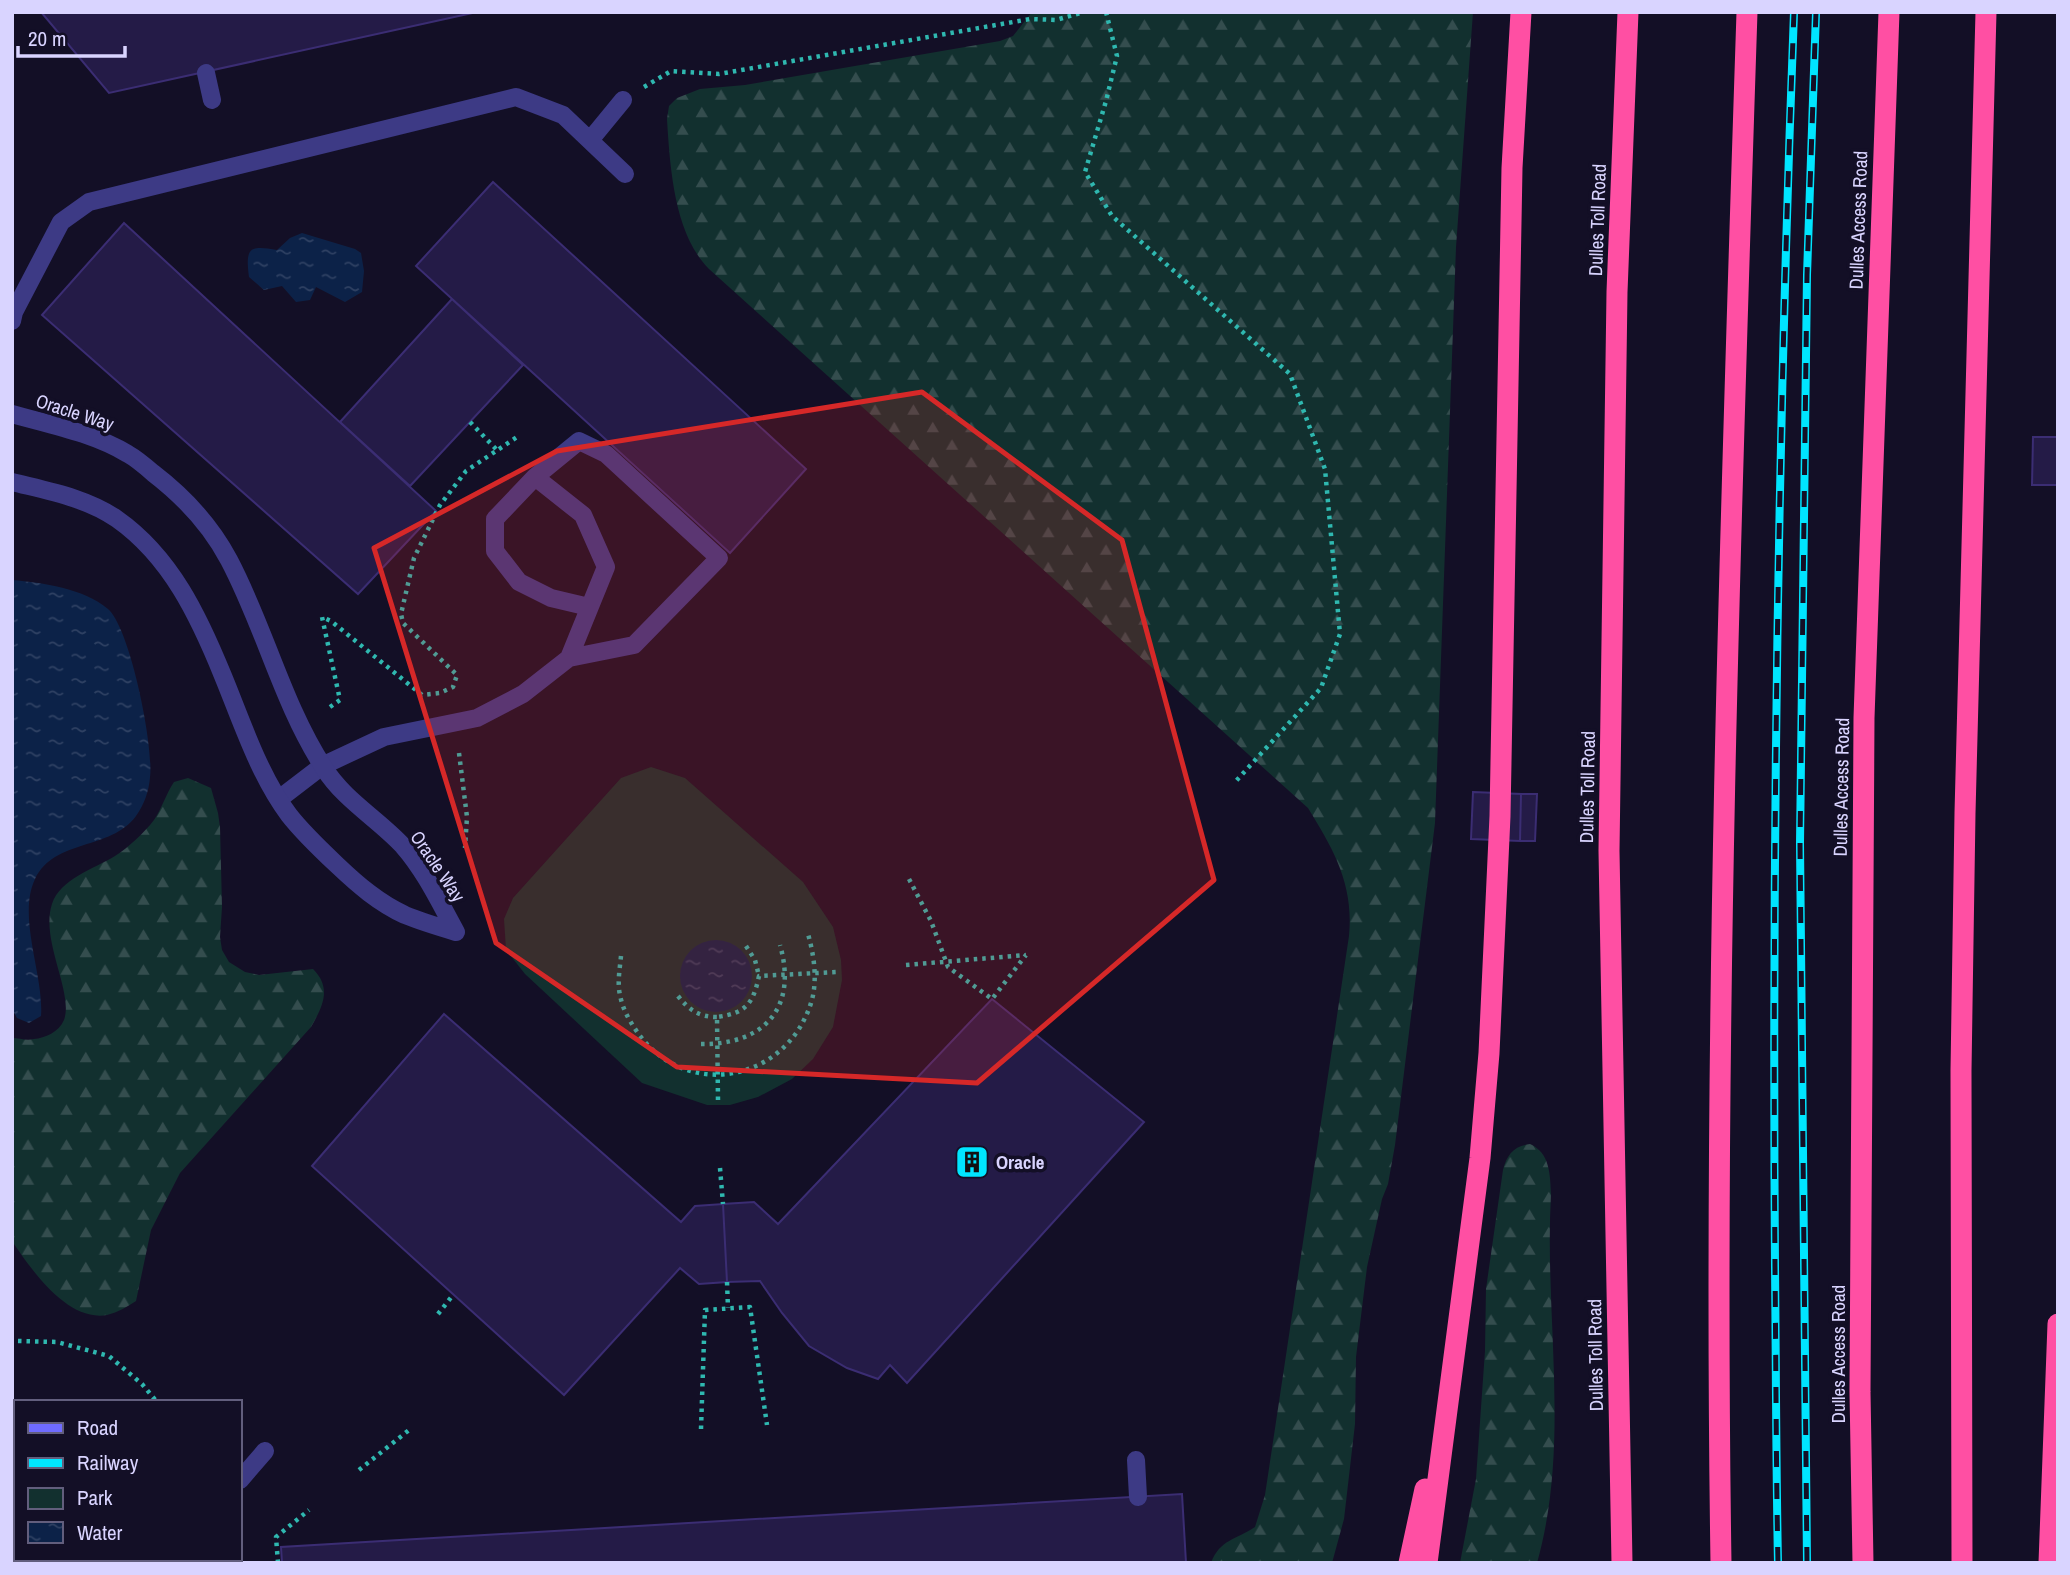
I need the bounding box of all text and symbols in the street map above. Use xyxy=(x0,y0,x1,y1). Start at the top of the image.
scale bar xyxy=(18,14,124,58)
text: 20 m xyxy=(28,24,66,53)
street label: Dulles Access Road xyxy=(1843,150,1873,290)
street label: Dulles Toll Road xyxy=(1582,163,1612,277)
street label: Oracle Way xyxy=(33,387,118,437)
street label: Dulles Access Road xyxy=(1827,718,1855,856)
street label: Dulles Toll Road xyxy=(1573,731,1601,843)
street label: Oracle Way xyxy=(405,825,471,907)
building icon: Oracle xyxy=(953,1143,991,1181)
place label: Oracle xyxy=(996,1149,1045,1175)
street label: Dulles Access Road xyxy=(1825,1285,1851,1423)
street label: Dulles Toll Road xyxy=(1581,1299,1609,1411)
legend xyxy=(14,1400,242,1561)
text: Road xyxy=(77,1413,118,1442)
text: Railway xyxy=(77,1448,139,1477)
text: Park xyxy=(77,1483,113,1512)
text: Water xyxy=(77,1518,123,1547)

